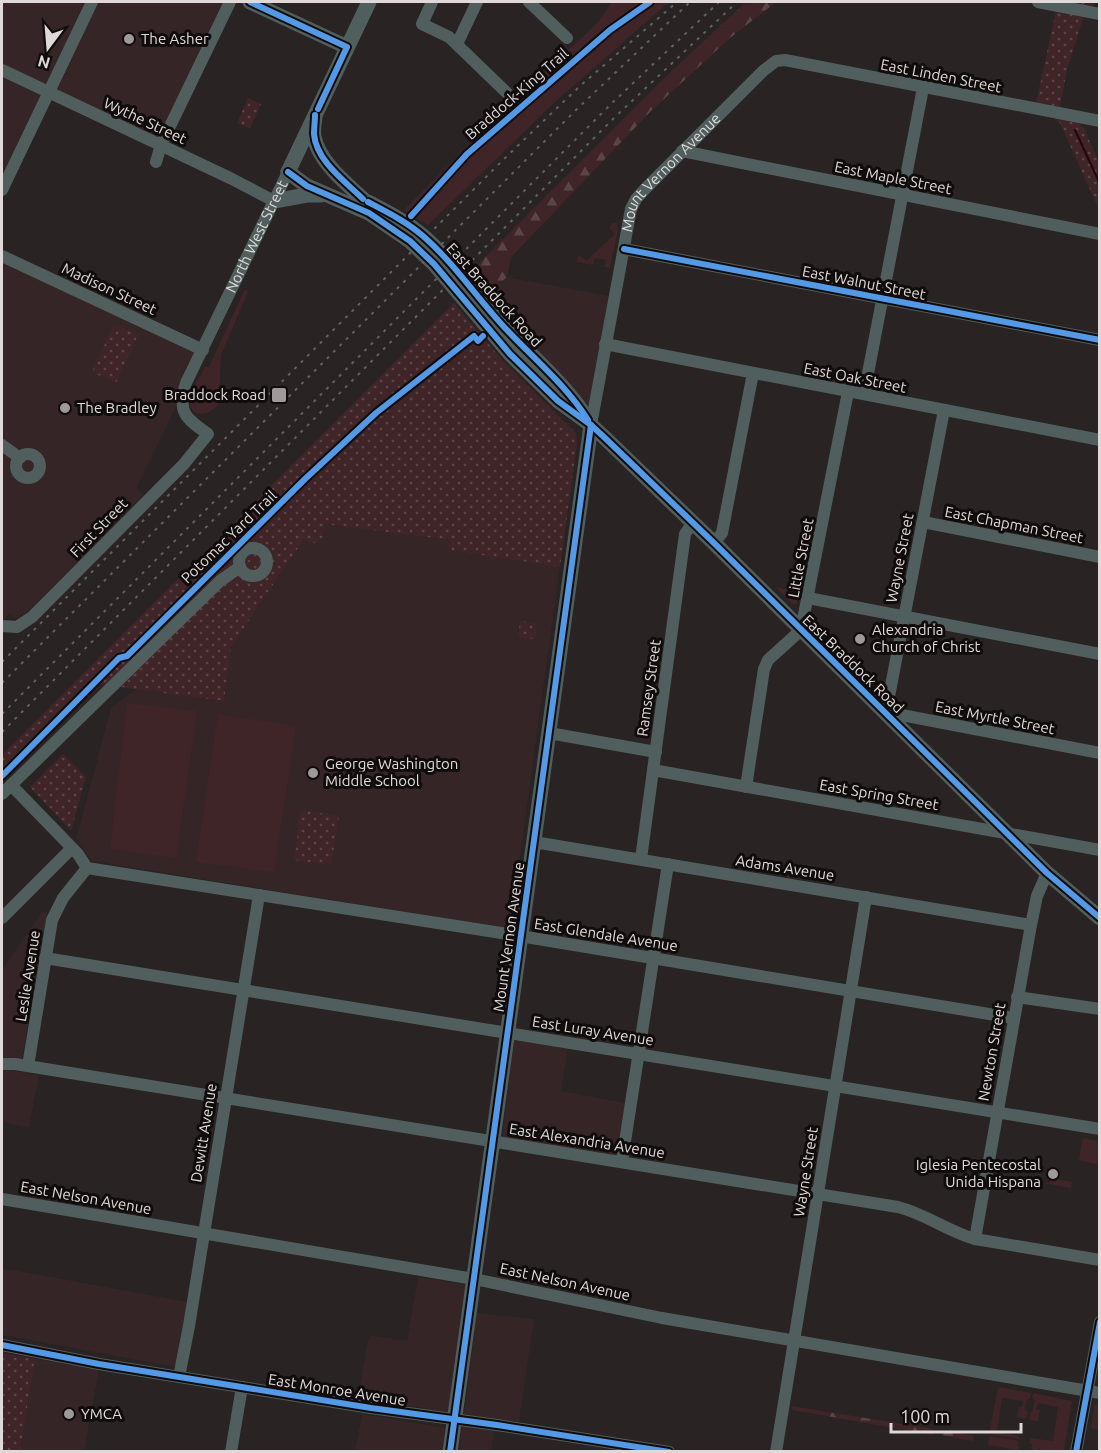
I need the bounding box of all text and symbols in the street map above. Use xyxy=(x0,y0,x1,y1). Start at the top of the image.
north arrow xyxy=(18,18,78,78)
place label: The Asher xyxy=(141,30,209,47)
marker: The Asher xyxy=(122,32,136,46)
street label: Braddock-King Trail xyxy=(462,44,571,143)
text: N xyxy=(36,52,52,73)
street label: East Linden Street xyxy=(879,55,1003,96)
street label: Wythe Street xyxy=(101,94,189,147)
street label: Mount Vernon Avenue xyxy=(618,110,724,233)
street label: East Maple Street xyxy=(833,158,953,197)
street label: North West Street xyxy=(222,177,291,295)
street label: East Braddock Road xyxy=(443,239,545,350)
street label: Madison Street xyxy=(59,259,159,318)
street label: East Walnut Street xyxy=(801,262,927,303)
street label: East Oak Street xyxy=(802,359,908,396)
place label: Braddock Road xyxy=(164,386,266,403)
marker: Braddock Road xyxy=(270,386,288,404)
place label: The Bradley xyxy=(77,399,157,416)
marker: The Bradley xyxy=(58,401,72,415)
street label: Potomac Yard Trail xyxy=(177,487,280,586)
street label: First Street xyxy=(66,495,131,561)
street label: East Chapman Street xyxy=(943,503,1085,546)
street label: Wayne Street xyxy=(883,512,917,604)
street label: Little Street xyxy=(784,517,817,599)
street label: East Braddock Road xyxy=(799,611,907,716)
place label: Alexandria Church of Christ xyxy=(872,621,980,655)
marker: Alexandria Church of Christ xyxy=(853,632,867,646)
street label: Ramsey Street xyxy=(633,638,664,737)
street label: East Myrtle Street xyxy=(934,698,1056,737)
place label: George Washington Middle School xyxy=(325,755,458,789)
marker: George Washington Middle School xyxy=(306,766,320,780)
street label: East Spring Street xyxy=(818,776,940,813)
street label: Adams Avenue xyxy=(735,851,836,884)
street label: Mount Vernon Avenue xyxy=(490,861,527,1013)
street label: East Glendale Avenue xyxy=(533,915,679,954)
street label: Leslie Avenue xyxy=(12,929,43,1023)
street label: Newton Street xyxy=(975,1002,1009,1102)
street label: East Luray Avenue xyxy=(531,1013,655,1049)
street label: Dewitt Avenue xyxy=(187,1082,220,1184)
street label: East Alexandria Avenue xyxy=(508,1120,666,1161)
street label: Wayne Street xyxy=(790,1126,821,1218)
place label: Iglesia Pentecostal Unida Hispana xyxy=(916,1156,1041,1190)
marker: Iglesia Pentecostal Unida Hispana xyxy=(1046,1167,1060,1181)
street label: East Nelson Avenue xyxy=(19,1178,153,1217)
street label: East Nelson Avenue xyxy=(498,1259,632,1304)
street label: East Monroe Avenue xyxy=(267,1370,407,1409)
scale bar xyxy=(891,1396,1022,1434)
place label: YMCA xyxy=(81,1405,122,1422)
text: 100 m xyxy=(900,1406,950,1426)
marker: YMCA xyxy=(62,1407,76,1421)

